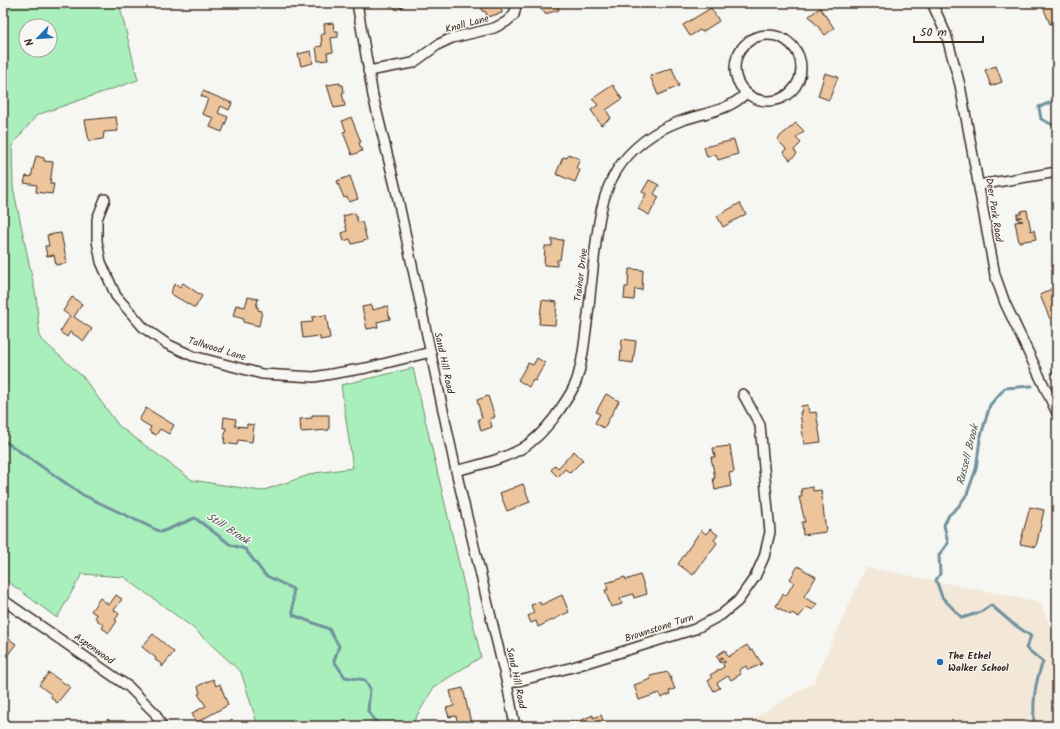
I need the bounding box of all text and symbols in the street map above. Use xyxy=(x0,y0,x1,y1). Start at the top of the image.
street label: Knoll Lane xyxy=(443,10,491,38)
north arrow xyxy=(18,18,58,58)
scale bar xyxy=(914,18,983,44)
text: 50 m xyxy=(920,23,947,42)
text: N xyxy=(20,35,39,49)
street label: Deer Park Road xyxy=(981,177,1007,244)
street label: Trainor Drive xyxy=(570,247,592,303)
street label: Sand Hill Road xyxy=(430,331,459,396)
street label: Tallwood Lane xyxy=(186,333,248,366)
water label: Russell Brook xyxy=(952,421,985,487)
water label: Still Brook xyxy=(203,508,255,551)
street label: Brownstone Turn xyxy=(622,609,696,647)
street label: Aspenwood xyxy=(71,629,118,669)
street label: Sand Hill Road xyxy=(502,646,531,711)
place label: The Ethel Walker School xyxy=(948,648,1009,676)
marker: The Ethel Walker School xyxy=(935,657,945,667)

